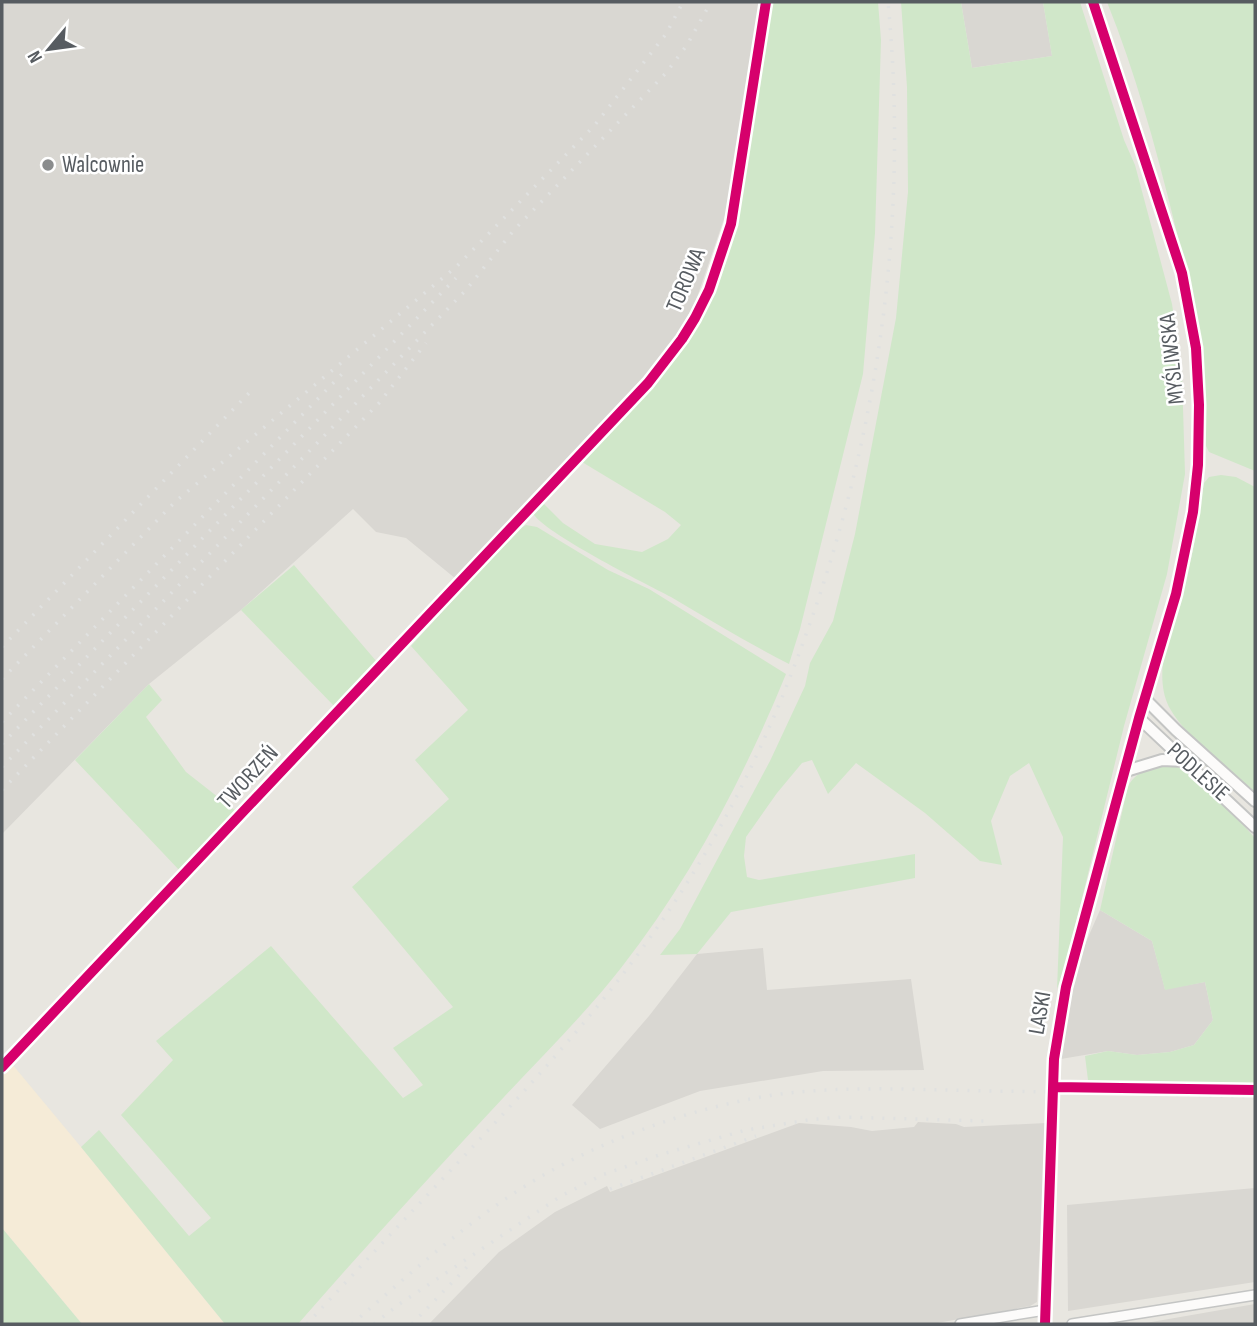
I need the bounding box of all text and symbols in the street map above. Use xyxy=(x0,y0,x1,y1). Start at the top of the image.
north arrow xyxy=(14,14,84,84)
text: N xyxy=(23,46,48,67)
place label: Walcownie xyxy=(62,151,144,179)
marker: Walcownie xyxy=(40,157,56,173)
street label: TOROWA xyxy=(660,244,712,316)
street label: MYŚLIWSKA xyxy=(1153,312,1191,406)
street label: PODLESIE xyxy=(1161,737,1235,807)
street label: TWORZEŃ xyxy=(212,739,284,815)
street label: LASKI xyxy=(1022,989,1058,1037)

